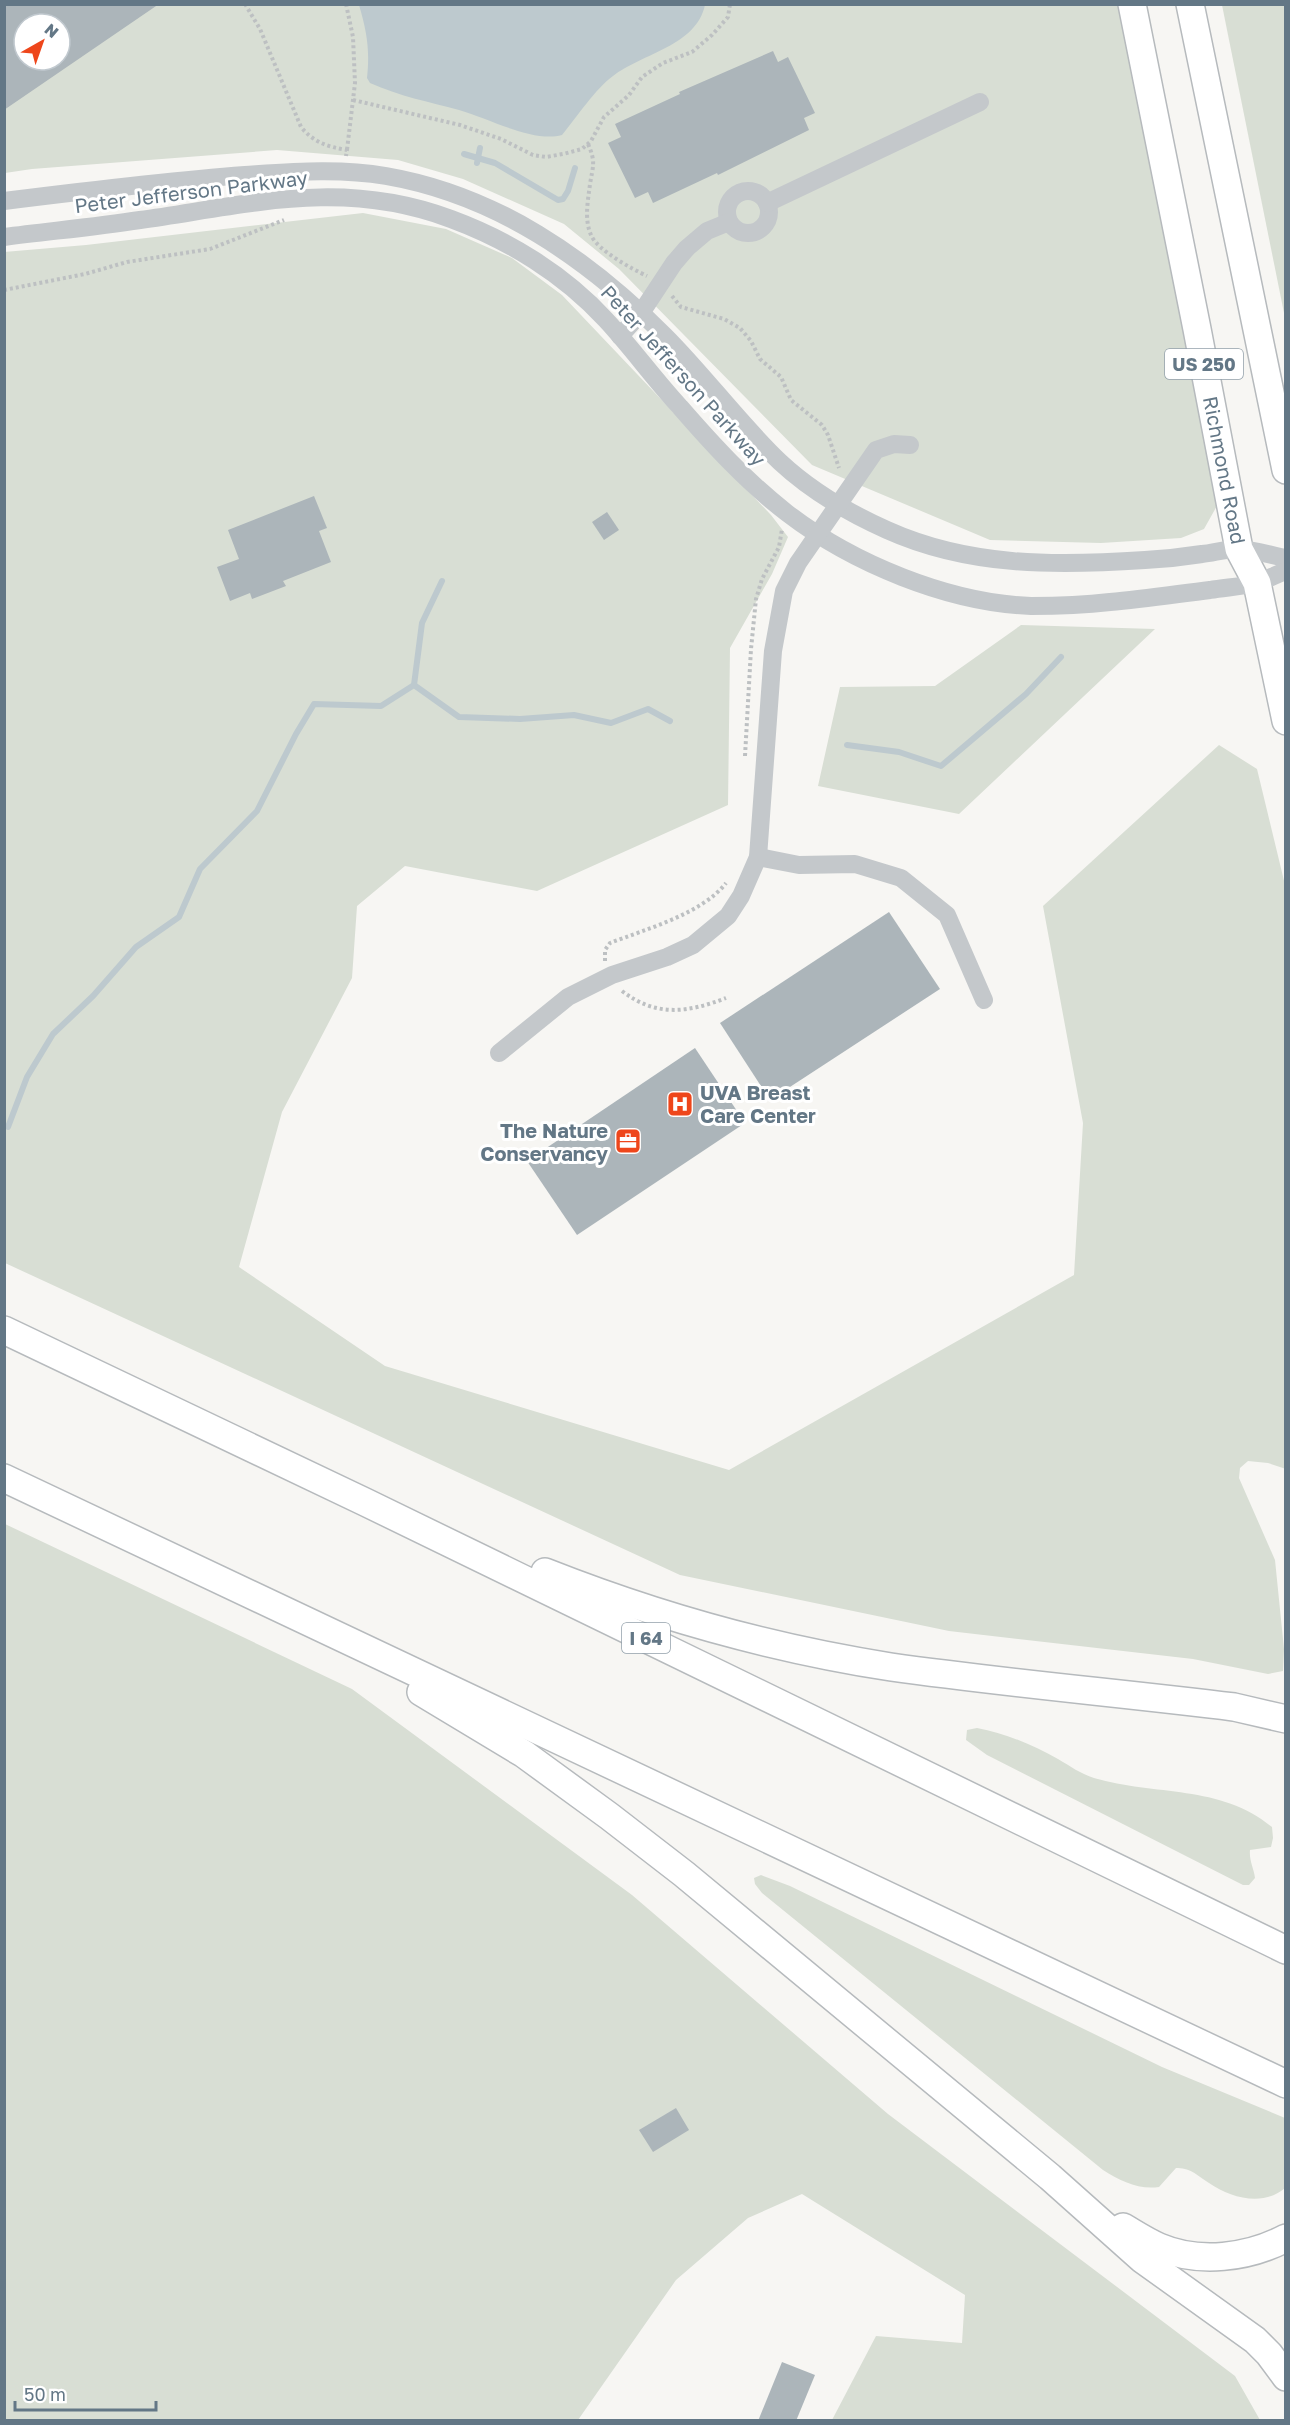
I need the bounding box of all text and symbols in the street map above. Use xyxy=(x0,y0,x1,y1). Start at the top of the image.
north arrow xyxy=(12,12,72,72)
text: N xyxy=(41,19,63,42)
street label: Peter Jefferson Parkway xyxy=(73,165,309,217)
street label: Peter Jefferson Parkway xyxy=(597,280,771,470)
road number: US 250 xyxy=(1165,349,1243,379)
street label: Richmond Road xyxy=(1199,394,1251,546)
place label: UVA Breast Care Center xyxy=(700,1080,816,1127)
hospital icon: UVA Breast Care Center xyxy=(665,1089,695,1119)
place label: The Nature Conservancy xyxy=(480,1118,608,1165)
office icon: The Nature Conservancy xyxy=(613,1126,643,1156)
road number: I 64 xyxy=(622,1623,670,1653)
scale bar xyxy=(15,2374,156,2412)
text: 50 m xyxy=(24,2383,66,2405)

